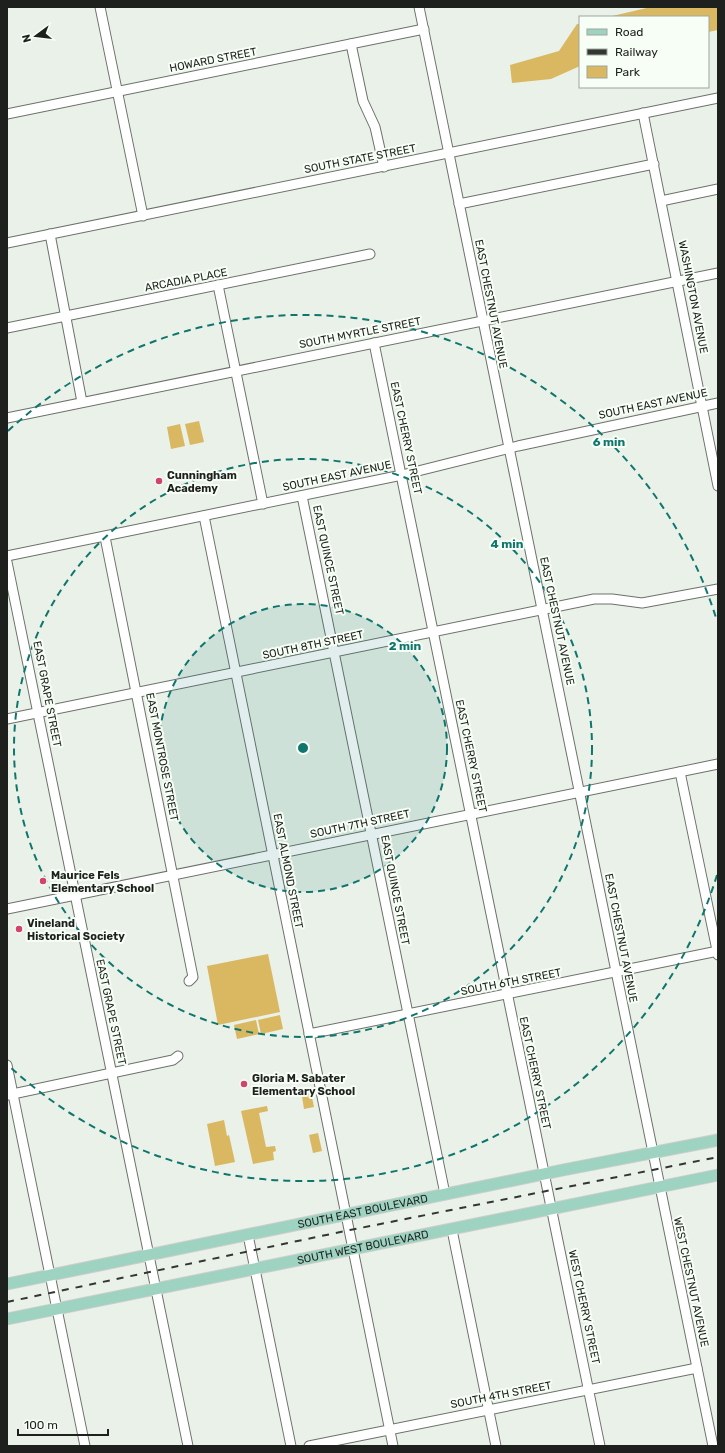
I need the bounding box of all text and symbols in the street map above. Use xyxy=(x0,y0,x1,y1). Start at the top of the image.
north arrow xyxy=(16,16,56,56)
legend xyxy=(579,16,709,88)
text: Road xyxy=(615,25,643,39)
text: N xyxy=(19,33,34,44)
street label: HOWARD STREET xyxy=(168,45,258,75)
text: Railway xyxy=(615,45,658,59)
text: Park xyxy=(615,65,641,79)
street label: SOUTH STATE STREET xyxy=(303,142,418,176)
street label: EAST CHESTNUT AVENUE xyxy=(472,238,510,370)
street label: WASHINGTON AVENUE xyxy=(676,239,710,355)
street label: ARCADIA PLACE xyxy=(144,266,229,294)
street label: SOUTH MYRTLE STREET xyxy=(298,315,423,351)
street label: EAST CHERRY STREET xyxy=(388,380,424,496)
street label: SOUTH EAST AVENUE xyxy=(597,386,709,422)
text: 6 min xyxy=(593,435,626,449)
street label: SOUTH EAST AVENUE xyxy=(281,458,393,494)
place label: Cunningham Academy xyxy=(167,469,237,495)
marker: Cunningham Academy xyxy=(154,476,164,486)
street label: EAST QUINCE STREET xyxy=(310,504,346,617)
text: 4 min xyxy=(491,537,524,551)
street label: EAST CHESTNUT AVENUE xyxy=(537,556,577,687)
street label: SOUTH 8TH STREET xyxy=(261,628,365,662)
text: 2 min xyxy=(389,639,422,653)
street label: EAST GRAPE STREET xyxy=(30,640,64,749)
street label: EAST MONTROSE STREET xyxy=(143,692,181,823)
street label: EAST CHERRY STREET xyxy=(453,698,489,814)
centre of rings xyxy=(296,741,310,755)
street label: SOUTH 7TH STREET xyxy=(309,807,412,841)
street label: EAST ALMOND STREET xyxy=(270,812,306,930)
street label: EAST QUINCE STREET xyxy=(378,834,412,947)
place label: Maurice Fels Elementary School xyxy=(51,869,154,895)
street label: EAST CHESTNUT AVENUE xyxy=(602,872,640,1004)
marker: Maurice Fels Elementary School xyxy=(38,876,48,886)
place label: Vineland Historical Society xyxy=(27,917,125,943)
marker: Vineland Historical Society xyxy=(14,924,24,934)
street label: EAST GRAPE STREET xyxy=(93,958,129,1067)
street label: SOUTH 6TH STREET xyxy=(460,966,563,998)
street label: EAST CHERRY STREET xyxy=(517,1015,553,1131)
place label: Gloria M. Sabater Elementary School xyxy=(252,1072,355,1098)
marker: Gloria M. Sabater Elementary School xyxy=(239,1079,249,1089)
street label: SOUTH EAST BOULEVARD xyxy=(296,1191,429,1231)
street label: WEST CHESTNUT AVENUE xyxy=(671,1216,711,1349)
street label: SOUTH WEST BOULEVARD xyxy=(296,1227,430,1267)
street label: WEST CHERRY STREET xyxy=(566,1249,603,1366)
street label: SOUTH 4TH STREET xyxy=(449,1379,553,1411)
scale bar xyxy=(18,1411,108,1437)
text: 100 m xyxy=(24,1418,58,1432)

